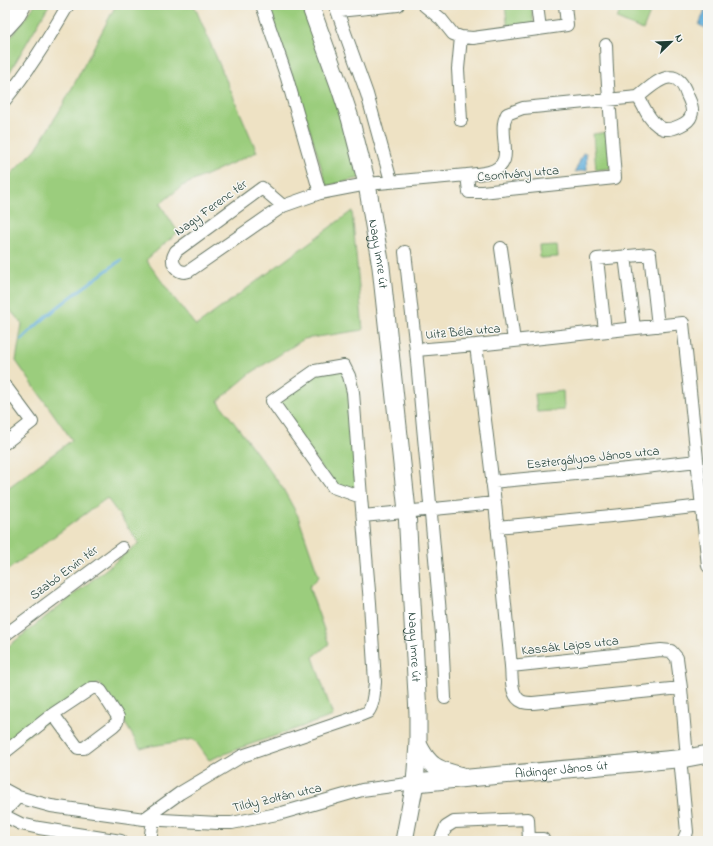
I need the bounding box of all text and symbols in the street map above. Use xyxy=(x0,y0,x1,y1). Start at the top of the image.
north arrow xyxy=(651,22,691,62)
text: N xyxy=(670,32,688,45)
street label: Csontváry utca xyxy=(476,161,560,188)
street label: Nagy Ferenc tér xyxy=(171,175,253,242)
street label: Nagy Imre út xyxy=(364,218,393,290)
street label: Uitz Béla utca xyxy=(425,319,501,345)
street label: Esztergályos János utca xyxy=(526,442,661,475)
street label: Szabó Ervin tér xyxy=(26,541,103,605)
street label: Nagy Imre út xyxy=(403,612,426,683)
street label: Kassák Lajos utca xyxy=(520,631,620,661)
street label: Aidinger János út xyxy=(514,756,609,783)
street label: Tildy Zoltán utca xyxy=(231,779,324,818)

